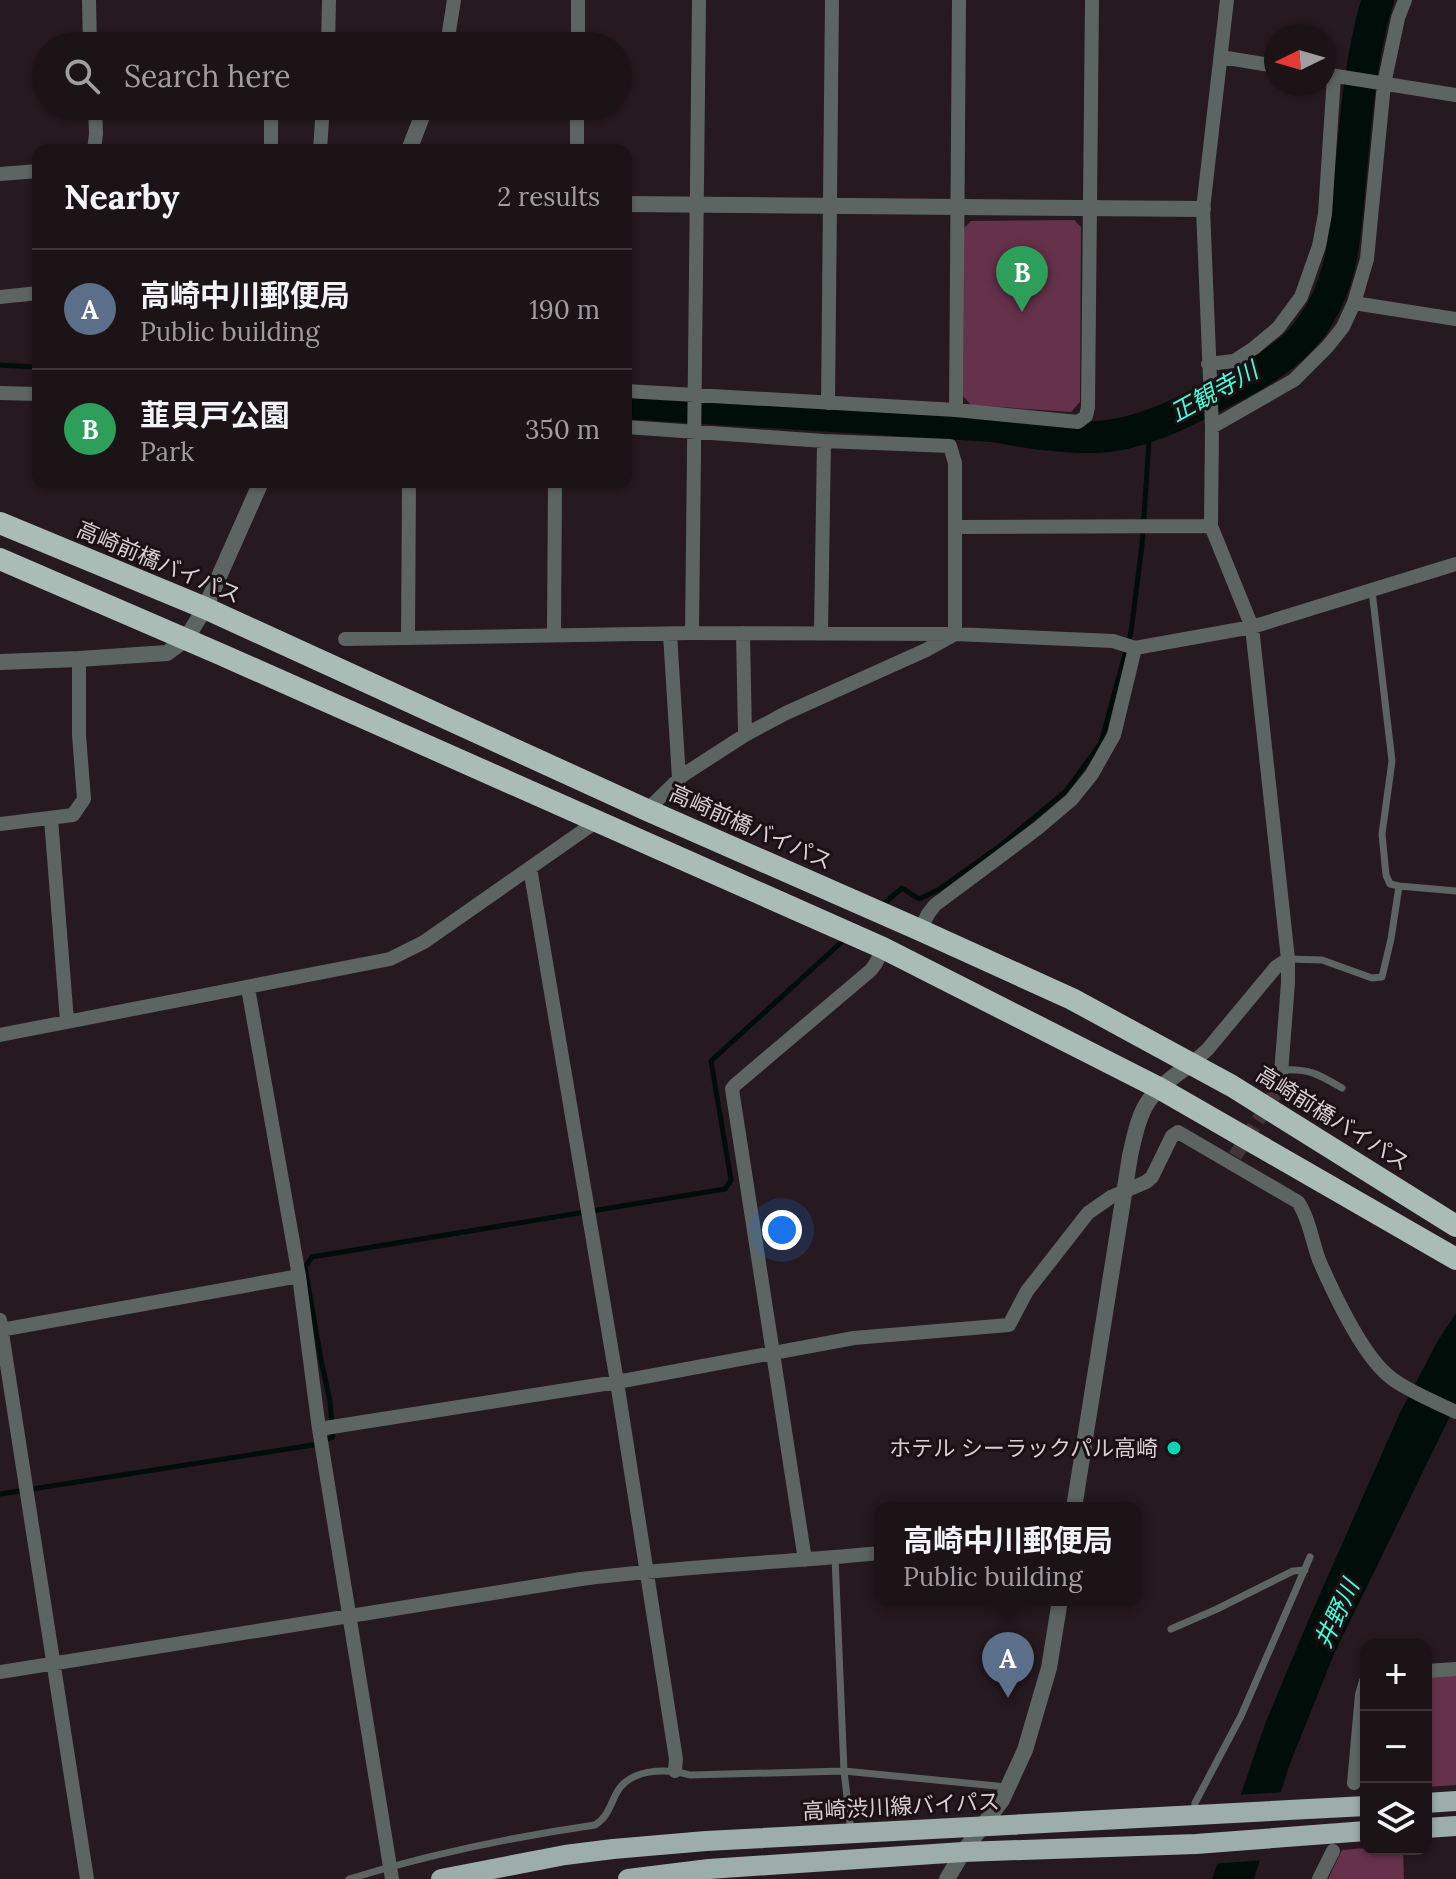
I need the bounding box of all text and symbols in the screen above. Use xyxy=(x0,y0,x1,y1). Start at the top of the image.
north arrow xyxy=(1264,24,1336,96)
search box xyxy=(32,32,632,120)
icon: search xyxy=(60,54,104,98)
text: Search here xyxy=(124,57,291,95)
text: Nearby xyxy=(64,175,180,218)
text: 2 results xyxy=(497,180,600,213)
pin: B xyxy=(996,246,1048,312)
text: 高崎中川郵便局 xyxy=(140,276,350,314)
text: A xyxy=(81,293,99,326)
text: 190 m xyxy=(529,293,600,326)
text: Public building xyxy=(140,315,320,348)
water label: 正観寺川 xyxy=(1164,353,1266,428)
text: 韮貝戸公園 xyxy=(140,396,290,434)
text: B xyxy=(81,413,99,446)
text: 350 m xyxy=(525,413,600,446)
text: Park xyxy=(140,435,194,468)
street label: 高崎前橋バイパス xyxy=(73,515,245,609)
street label: 高崎前橋バイパス xyxy=(665,779,837,875)
street label: 高崎前橋バイパス xyxy=(1251,1060,1415,1176)
your location xyxy=(762,1210,802,1250)
place label: ホテル シーラックパル高崎 xyxy=(889,1434,1158,1462)
marker: ホテル シーラックパル高崎 xyxy=(1165,1439,1183,1457)
popup xyxy=(874,1502,1142,1606)
text: 高崎中川郵便局 xyxy=(903,1521,1113,1559)
text: Public building xyxy=(903,1560,1083,1593)
water label: 井野川 xyxy=(1307,1572,1367,1653)
pin: A xyxy=(982,1632,1034,1698)
map controls xyxy=(1360,1639,1432,1855)
button: + xyxy=(1360,1639,1432,1711)
button: − xyxy=(1360,1711,1432,1783)
button: layers xyxy=(1360,1783,1432,1855)
street label: 高崎渋川線バイパス xyxy=(802,1787,1000,1825)

